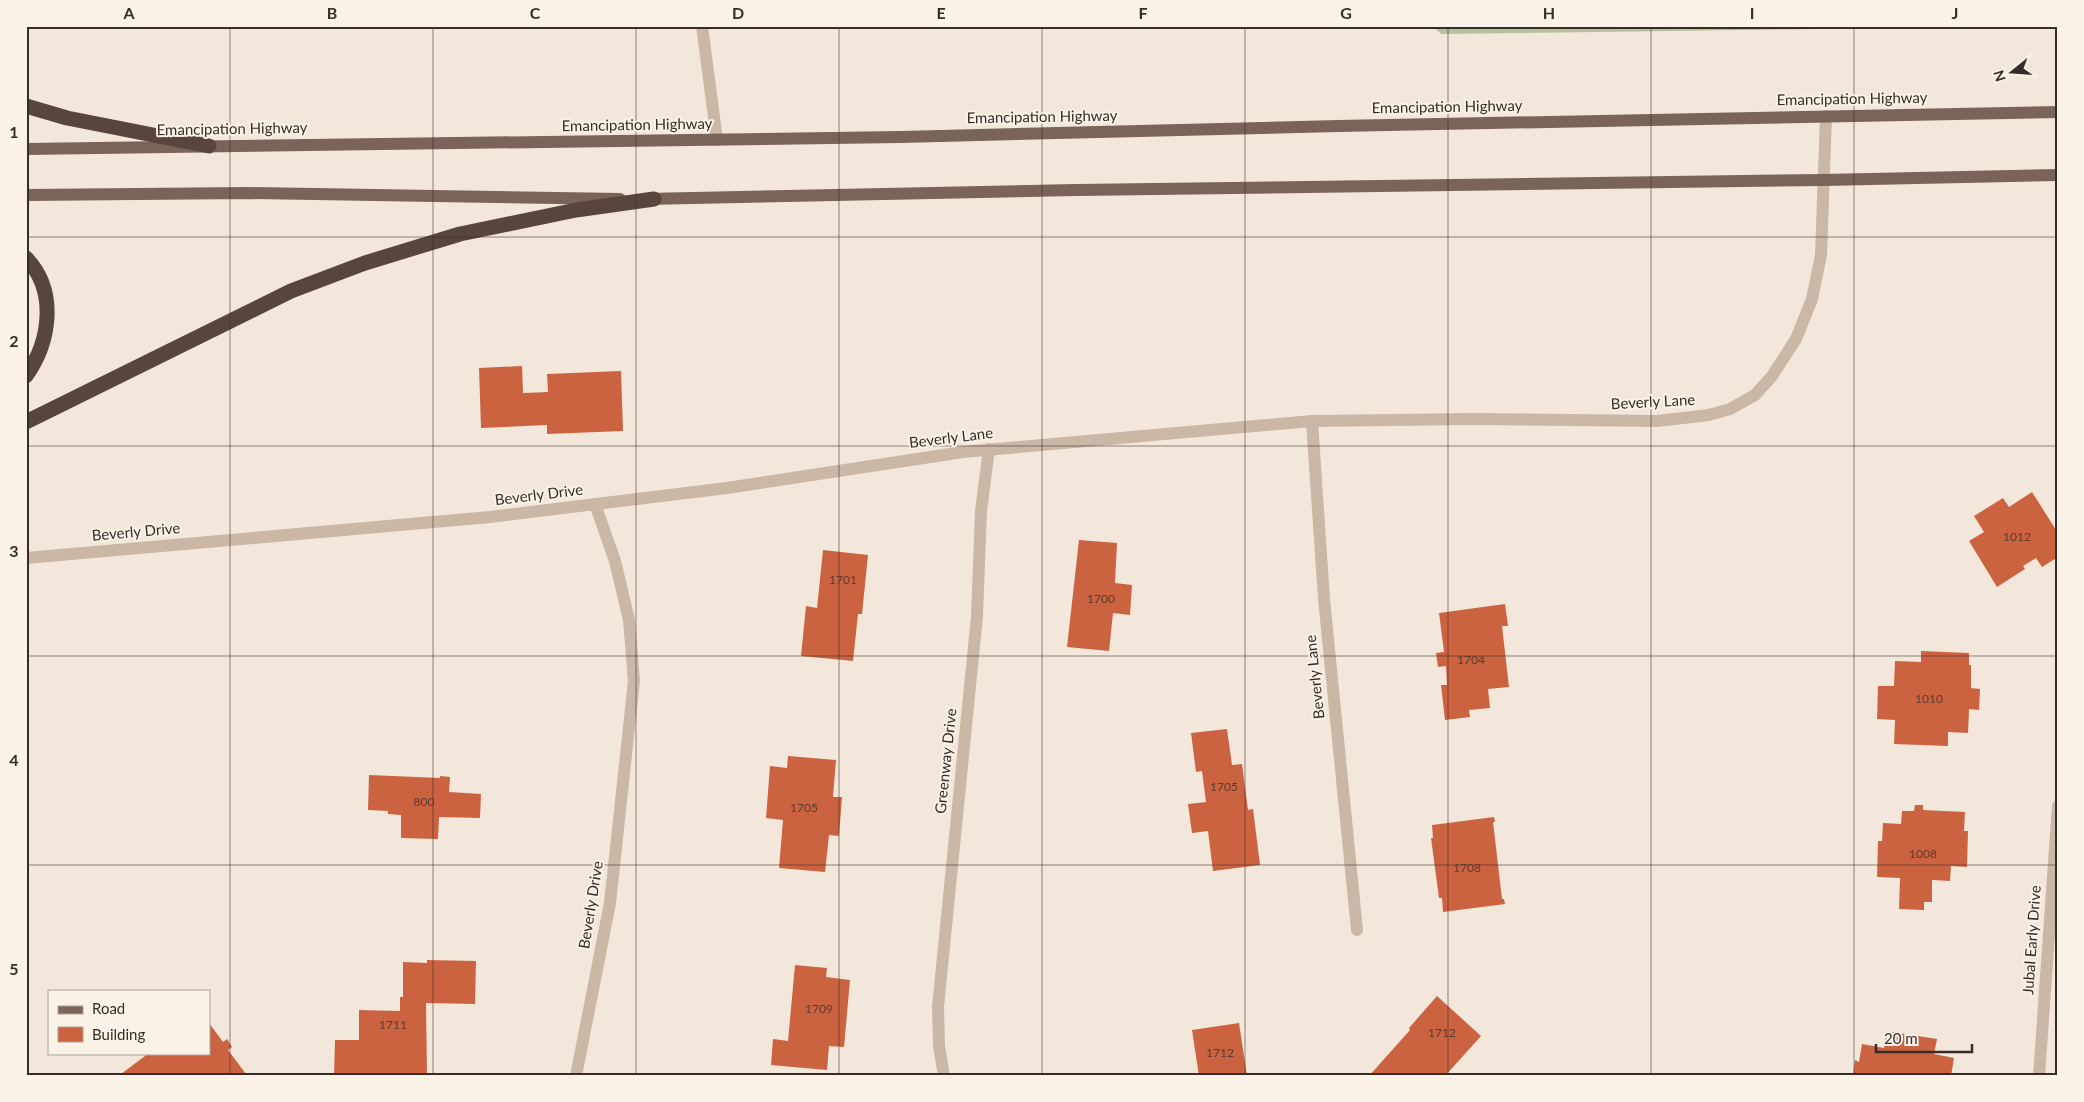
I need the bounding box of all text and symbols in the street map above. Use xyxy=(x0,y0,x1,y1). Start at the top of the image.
text: A xyxy=(122,3,135,22)
text: B xyxy=(327,3,337,22)
text: C xyxy=(530,3,541,22)
text: D xyxy=(732,3,744,22)
text: E xyxy=(936,3,946,22)
text: F xyxy=(1138,3,1148,22)
text: G xyxy=(1340,3,1352,22)
text: H xyxy=(1543,3,1555,22)
text: I xyxy=(1750,3,1754,22)
text: J xyxy=(1952,3,1958,22)
north arrow xyxy=(1986,48,2036,98)
text: N xyxy=(1989,68,2009,84)
street label: Emancipation Highway xyxy=(1776,88,1928,108)
street label: Emancipation Highway xyxy=(1371,96,1523,116)
street label: Emancipation Highway xyxy=(966,106,1118,126)
street label: Emancipation Highway xyxy=(561,114,713,134)
street label: Emancipation Highway xyxy=(156,118,308,138)
text: 1 xyxy=(9,122,19,141)
text: 2 xyxy=(9,331,19,350)
street label: Beverly Lane xyxy=(1610,390,1696,412)
street label: Beverly Lane xyxy=(908,423,994,451)
street label: Beverly Drive xyxy=(494,480,584,508)
street label: Beverly Drive xyxy=(91,518,181,544)
house number: 1012 xyxy=(2003,529,2031,544)
text: 3 xyxy=(9,541,19,560)
house number: 1701 xyxy=(829,572,857,587)
house number: 1700 xyxy=(1087,591,1115,606)
street label: Beverly Lane xyxy=(1301,634,1327,720)
house number: 1704 xyxy=(1457,652,1485,667)
house number: 1010 xyxy=(1915,691,1943,706)
street label: Greenway Drive xyxy=(931,707,960,815)
text: 4 xyxy=(9,750,19,769)
house number: 1705 xyxy=(1210,779,1238,794)
house number: 800 xyxy=(414,794,434,809)
house number: 1705 xyxy=(790,800,818,815)
house number: 1008 xyxy=(1909,846,1937,861)
street label: Beverly Drive xyxy=(574,860,606,950)
house number: 1708 xyxy=(1453,860,1481,875)
street label: Jubal Early Drive xyxy=(2018,884,2044,995)
text: 5 xyxy=(9,959,19,978)
legend xyxy=(48,990,210,1054)
text: Road xyxy=(92,999,125,1017)
house number: 1709 xyxy=(805,1001,833,1016)
house number: 1711 xyxy=(379,1017,407,1032)
scale bar xyxy=(1876,1022,1973,1054)
text: Building xyxy=(92,1025,145,1043)
house number: 1712 xyxy=(1428,1025,1456,1040)
text: 20 m xyxy=(1884,1029,1918,1047)
house number: 1712 xyxy=(1206,1045,1234,1060)

